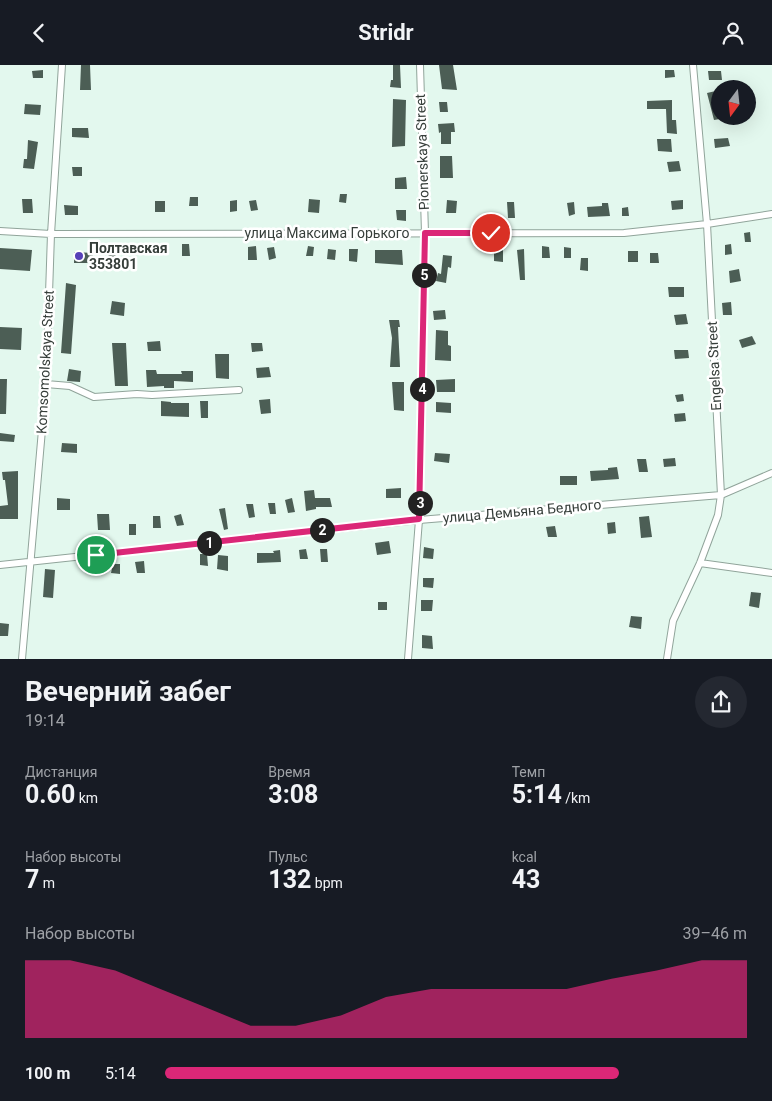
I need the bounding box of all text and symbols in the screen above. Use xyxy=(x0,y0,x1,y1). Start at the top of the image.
icon: back xyxy=(25,19,53,47)
icon: person xyxy=(719,19,747,47)
text: Stridr xyxy=(358,20,414,45)
north arrow xyxy=(711,80,756,125)
map controls xyxy=(711,80,756,125)
street label: Pionerskaya Street xyxy=(412,93,432,210)
pin xyxy=(470,212,512,254)
icon: check xyxy=(477,219,505,247)
street label: улица Максима Горького xyxy=(244,225,410,241)
place label: Полтавская 353801 xyxy=(89,240,168,272)
marker: Полтавская 353801 xyxy=(73,250,85,262)
pin: 5 xyxy=(412,263,436,287)
text: 5 xyxy=(420,267,429,283)
street label: Komsomolskaya Street xyxy=(33,289,57,434)
street label: Engelsa Street xyxy=(704,320,724,411)
pin: 4 xyxy=(410,377,434,401)
text: 4 xyxy=(418,381,427,397)
pin: 3 xyxy=(408,491,432,515)
text: 3 xyxy=(416,495,425,511)
street label: улица Демьяна Бедного xyxy=(442,496,602,526)
pin: 2 xyxy=(310,517,334,543)
text: 2 xyxy=(318,522,327,538)
pin: 1 xyxy=(196,531,222,555)
pin xyxy=(75,534,117,576)
text: 1 xyxy=(205,535,214,551)
icon: arrive xyxy=(82,541,110,569)
text: Вечерний забег xyxy=(25,675,231,708)
button: share xyxy=(695,676,747,728)
text: 19:14 xyxy=(25,711,65,730)
text: Дистанция xyxy=(25,764,97,780)
text: Время xyxy=(268,764,310,780)
text: Темп xyxy=(512,764,545,780)
text: 0.60 xyxy=(25,780,75,809)
text: 3:08 xyxy=(268,780,318,809)
text: 5:14 xyxy=(512,780,562,809)
text: km xyxy=(75,790,98,806)
text: /km xyxy=(562,790,590,806)
text: Набор высоты xyxy=(25,849,121,865)
text: Пульс xyxy=(268,849,308,865)
text: kcal xyxy=(512,849,537,865)
text: 7 xyxy=(25,865,39,894)
text: 132 xyxy=(268,865,311,894)
text: 43 xyxy=(512,865,540,894)
text: m xyxy=(39,875,55,891)
text: bpm xyxy=(311,875,343,891)
text: Набор высоты xyxy=(25,924,135,943)
text: 39–46 m xyxy=(683,924,747,943)
text: 100 m xyxy=(25,1064,70,1083)
text: 5:14 xyxy=(105,1064,136,1083)

